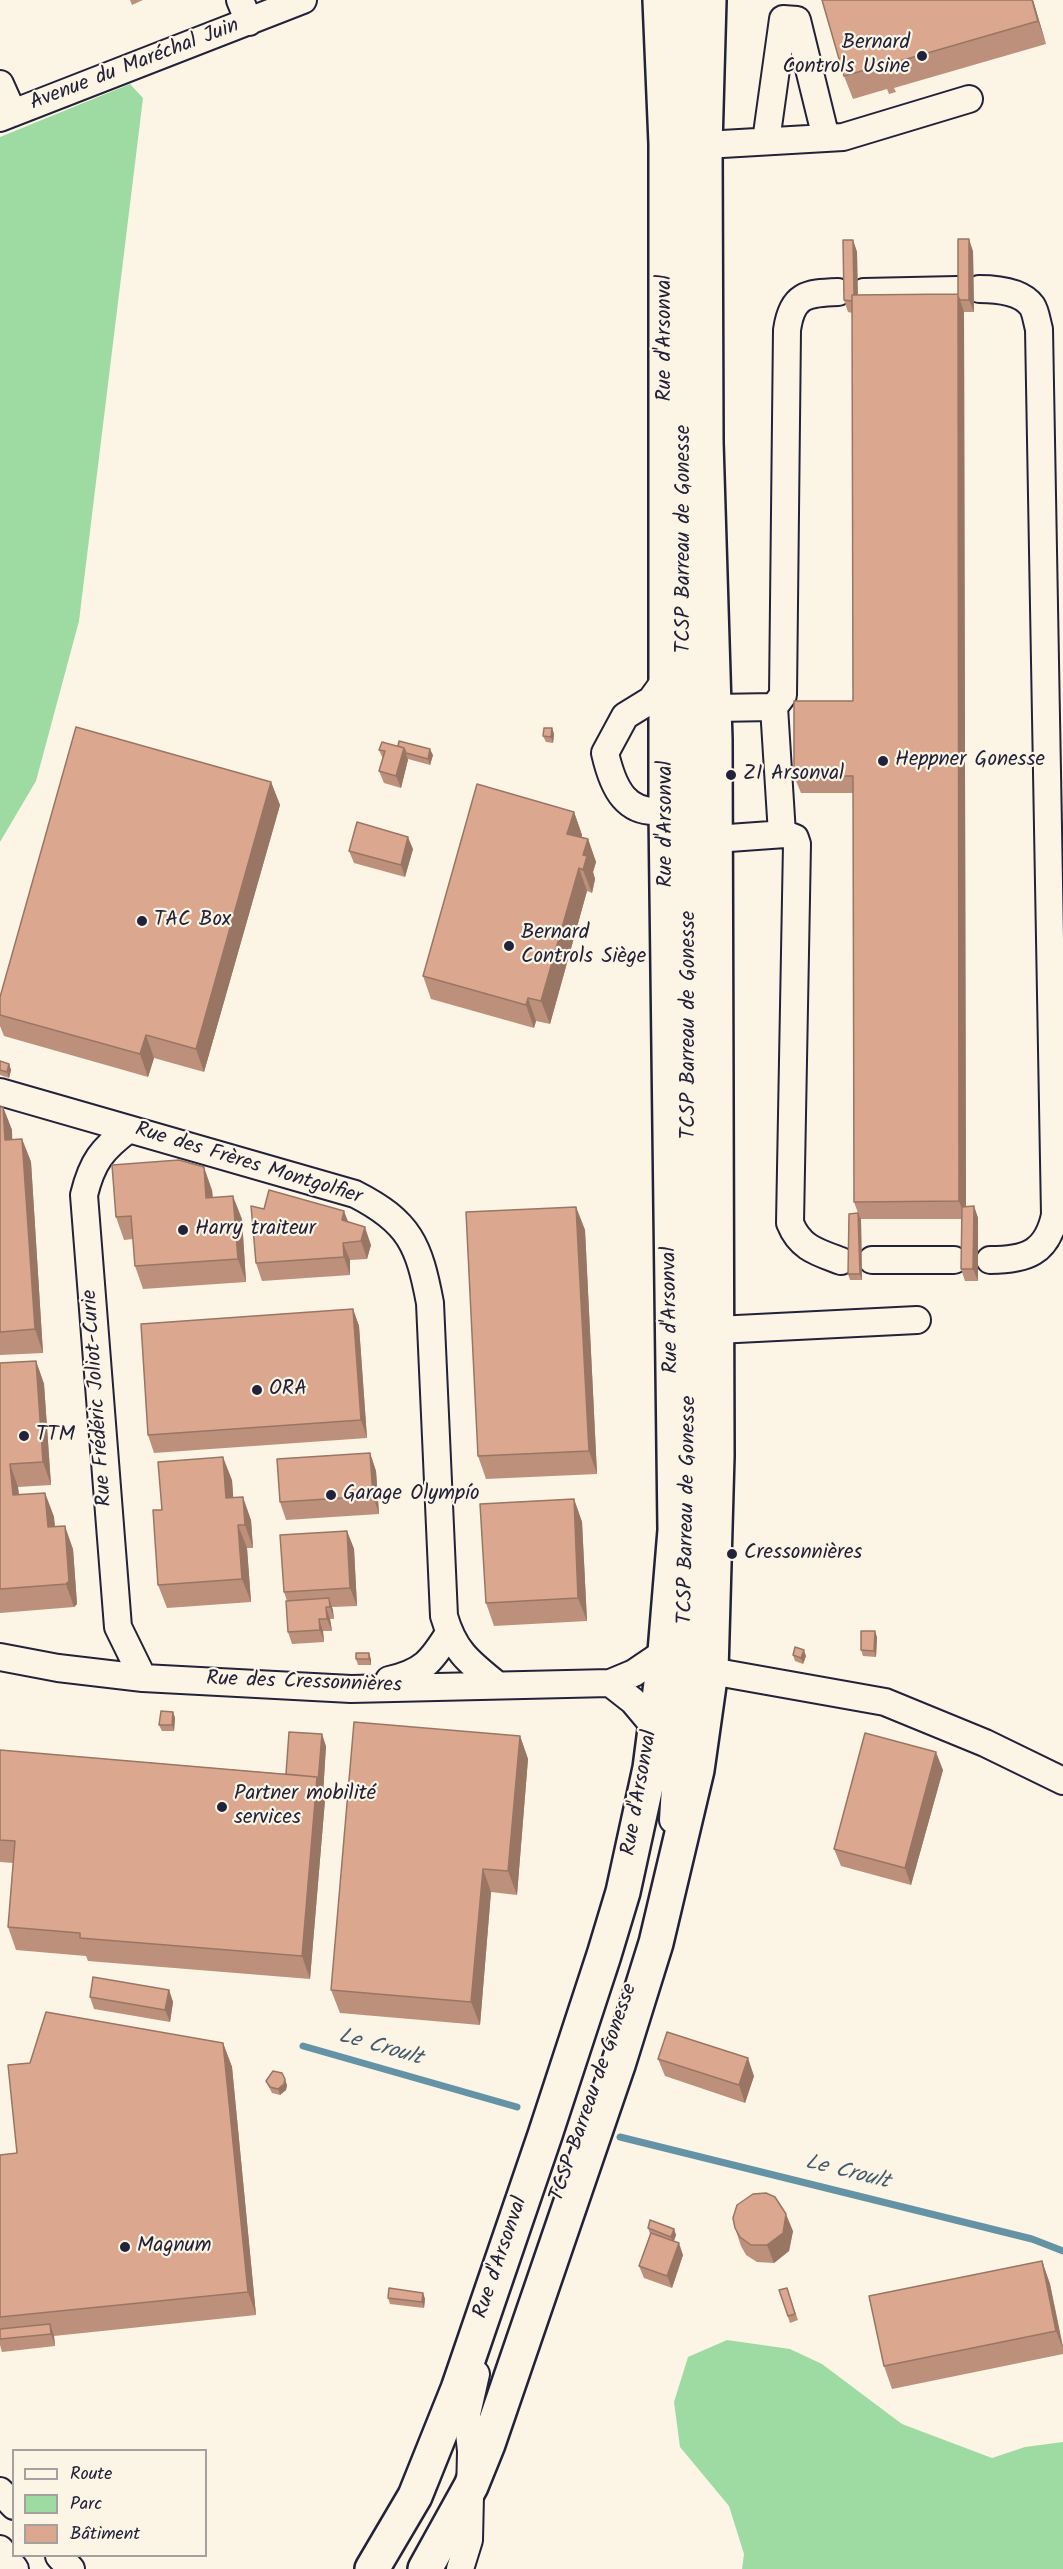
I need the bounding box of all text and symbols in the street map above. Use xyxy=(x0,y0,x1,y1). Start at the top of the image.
street label: Avenue du Maréchal Juin xyxy=(27,14,243,118)
place label: Bernard Controls Usine xyxy=(782,31,910,81)
marker: Bernard Controls Usine xyxy=(915,49,929,63)
street label: Rue d'Arsonval xyxy=(653,275,679,401)
street label: TCSP Barreau de Gonesse xyxy=(672,425,698,653)
place label: Heppner Gonesse xyxy=(895,748,1045,774)
marker: Heppner Gonesse xyxy=(876,754,890,768)
street label: Rue d'Arsonval xyxy=(654,761,680,887)
place label: ZI Arsonval xyxy=(743,762,844,788)
marker: ZI Arsonval xyxy=(724,768,738,782)
place label: TAC Box xyxy=(154,908,231,934)
street label: TCSP Barreau de Gonesse xyxy=(677,911,703,1139)
marker: TAC Box xyxy=(135,914,149,928)
place label: Bernard Controls Siège xyxy=(521,921,646,971)
marker: Bernard Controls Siège xyxy=(502,939,516,953)
street label: Rue des Frères Montgolfier xyxy=(131,1118,365,1212)
place label: Harry traiteur xyxy=(195,1217,316,1243)
marker: Harry traiteur xyxy=(176,1223,190,1237)
street label: Rue d'Arsonval xyxy=(658,1246,686,1374)
street label: Rue Frédéric Joliot-Curie xyxy=(79,1289,119,1507)
place label: ORA xyxy=(269,1377,307,1403)
marker: ORA xyxy=(250,1383,264,1397)
street label: TCSP Barreau de Gonesse xyxy=(674,1396,704,1624)
place label: TTM xyxy=(36,1423,75,1449)
marker: TTM xyxy=(17,1429,31,1443)
place label: Garage Olympío xyxy=(343,1482,479,1508)
marker: Garage Olympío xyxy=(324,1488,338,1502)
place label: Cressonnières xyxy=(744,1541,862,1567)
marker: Cressonnières xyxy=(725,1547,739,1561)
street label: Rue des Cressonnières xyxy=(206,1668,402,1700)
street label: Rue d'Arsonval xyxy=(618,1728,664,1858)
place label: Partner mobilité services xyxy=(234,1782,376,1832)
marker: Partner mobilité services xyxy=(215,1800,229,1814)
street label: TCSP Barreau de Gonesse xyxy=(546,1981,644,2205)
water label: Le Croult xyxy=(335,2025,425,2073)
water label: Le Croult xyxy=(802,2151,892,2197)
street label: Rue d'Arsonval xyxy=(469,2194,535,2322)
place label: Magnum xyxy=(137,2234,211,2260)
marker: Magnum xyxy=(118,2240,132,2254)
legend xyxy=(12,2449,207,2557)
text: Route xyxy=(70,2460,112,2489)
text: Parc xyxy=(70,2490,102,2519)
text: Bâtiment xyxy=(70,2520,140,2549)

